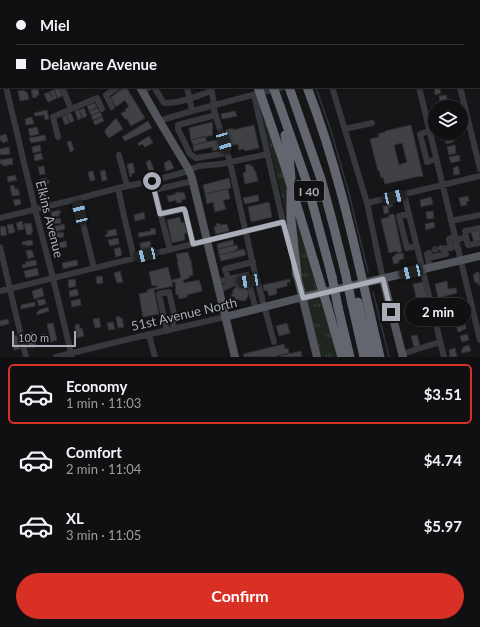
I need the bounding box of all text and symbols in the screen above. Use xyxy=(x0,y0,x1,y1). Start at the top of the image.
text: Miel xyxy=(40,16,70,34)
text: Delaware Avenue xyxy=(40,55,157,73)
map controls xyxy=(428,100,468,140)
button: layers xyxy=(428,100,468,140)
car xyxy=(215,129,233,155)
route start xyxy=(143,172,161,190)
street label: Elkins Avenue xyxy=(33,179,67,259)
road number: I 40 xyxy=(294,181,324,201)
car xyxy=(381,188,407,206)
car xyxy=(71,200,89,226)
car xyxy=(133,246,159,264)
car xyxy=(398,263,424,281)
car xyxy=(236,273,262,289)
street label: 51st Avenue North xyxy=(129,294,239,334)
callout: 2 min xyxy=(405,298,471,326)
route end xyxy=(382,303,400,321)
text: 2 min xyxy=(422,304,454,320)
scale bar xyxy=(12,329,76,348)
text: 100 m xyxy=(18,331,49,344)
icon: car xyxy=(18,376,54,412)
text: Economy xyxy=(66,377,127,395)
text: $3.51 xyxy=(424,385,462,403)
text: 1 min · 11:03 xyxy=(66,395,141,411)
icon: car xyxy=(18,442,54,478)
text: Comfort xyxy=(66,443,122,461)
text: $4.74 xyxy=(424,451,462,469)
text: 2 min · 11:04 xyxy=(66,461,141,477)
icon: car xyxy=(18,508,54,544)
text: XL xyxy=(66,509,84,527)
text: $5.97 xyxy=(424,517,462,535)
text: 3 min · 11:05 xyxy=(66,527,141,543)
button: Confirm xyxy=(16,573,464,619)

